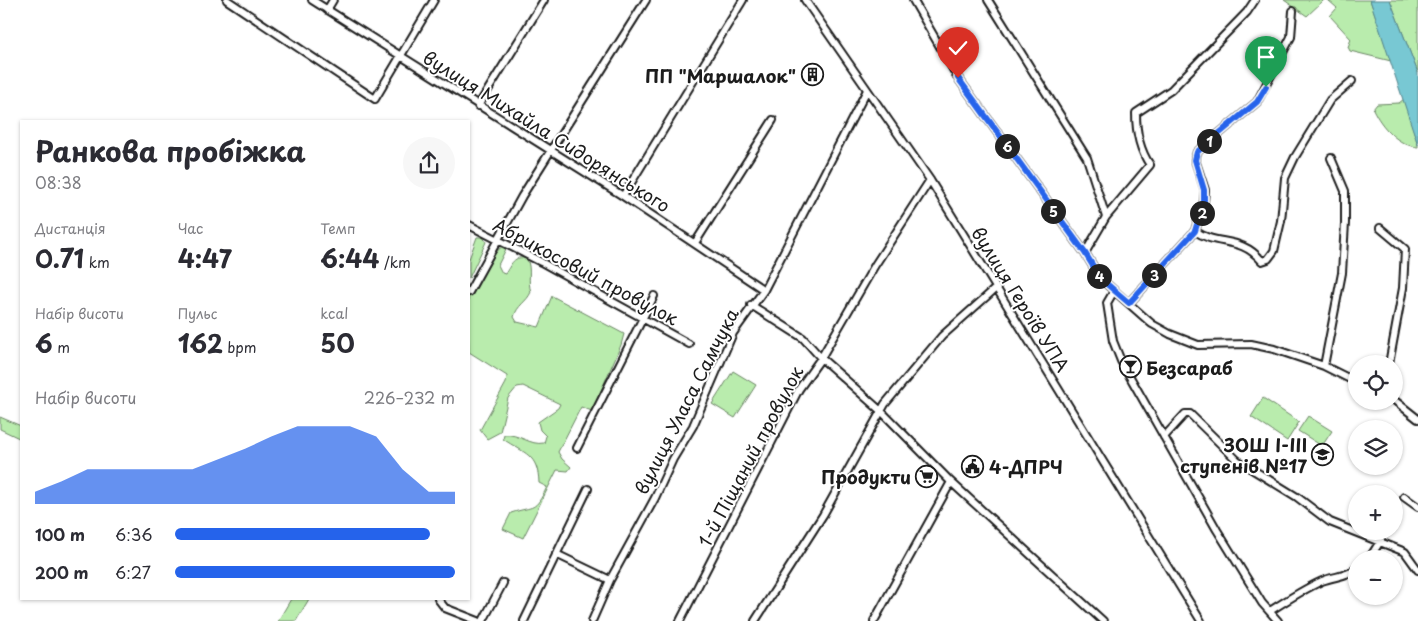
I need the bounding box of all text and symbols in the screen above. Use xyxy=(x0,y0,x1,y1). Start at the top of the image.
pin xyxy=(937,27,979,78)
icon: check xyxy=(944,34,972,62)
pin xyxy=(1245,36,1287,87)
street label: вулиця Михайла Сидорянського xyxy=(418,43,676,219)
icon: arrive xyxy=(1252,43,1280,71)
place label: ПП "Маршалок" xyxy=(645,62,796,89)
building icon: ПП "Маршалок" xyxy=(800,63,824,87)
pin: 1 xyxy=(1196,128,1222,154)
text: Ранкова пробіжка xyxy=(35,129,306,172)
text: 1 xyxy=(1206,131,1213,152)
pin: 6 xyxy=(994,134,1020,158)
text: 6 xyxy=(1003,136,1012,157)
button: share xyxy=(403,137,455,189)
text: 08:38 xyxy=(35,170,82,194)
pin: 5 xyxy=(1040,198,1066,224)
pin: 2 xyxy=(1190,200,1214,226)
text: 5 xyxy=(1049,201,1058,222)
text: 2 xyxy=(1198,203,1207,224)
street label: Абрикосовий провулок xyxy=(489,211,684,331)
text: Дистанція xyxy=(35,218,106,239)
text: Час xyxy=(178,218,203,239)
text: Темп xyxy=(320,218,356,239)
street label: вулиця Героїв УПА xyxy=(965,221,1077,377)
text: 0.71 xyxy=(35,239,84,277)
text: 4:47 xyxy=(178,239,232,277)
text: 6:44 xyxy=(320,239,379,277)
text: km xyxy=(84,252,110,273)
text: /km xyxy=(379,252,411,273)
pin: 3 xyxy=(1142,262,1166,288)
pin: 4 xyxy=(1086,264,1112,288)
text: 3 xyxy=(1150,265,1159,286)
text: 4 xyxy=(1095,266,1104,287)
text: Набір висоти xyxy=(35,303,124,324)
text: Пульс xyxy=(178,303,217,324)
text: kcal xyxy=(320,303,348,324)
street label: вулиця Уласа Самчука xyxy=(627,303,745,499)
text: 6 xyxy=(35,324,53,362)
text: 162 xyxy=(178,324,223,362)
text: 50 xyxy=(320,324,355,362)
text: m xyxy=(53,337,70,358)
text: bpm xyxy=(223,337,257,358)
place label: Безсараб xyxy=(1146,354,1233,381)
bar icon: Безсараб xyxy=(1118,355,1142,379)
map controls xyxy=(1348,355,1403,605)
button: locate xyxy=(1348,355,1403,410)
street label: 1-й Піщаний провулок xyxy=(691,360,809,551)
text: Набір висоти xyxy=(35,385,136,409)
text: 226–232 m xyxy=(364,385,455,409)
button: layers xyxy=(1348,420,1403,475)
place label: ЗОШ І-ІІІ ступенів №17 xyxy=(1180,431,1308,479)
school or university icon: ЗОШ І-ІІІ ступенів №17 xyxy=(1311,442,1335,466)
place label: 4-ДПРЧ xyxy=(989,453,1063,480)
public building icon: 4-ДПРЧ xyxy=(961,454,985,478)
place label: Продукти xyxy=(821,463,911,490)
supermarket icon: Продукти xyxy=(915,464,939,488)
button: + xyxy=(1348,485,1403,540)
text: 100 m xyxy=(35,522,85,546)
text: 6:36 xyxy=(115,522,153,546)
button: − xyxy=(1348,550,1403,605)
text: 200 m xyxy=(35,560,89,584)
text: 6:27 xyxy=(115,560,151,584)

